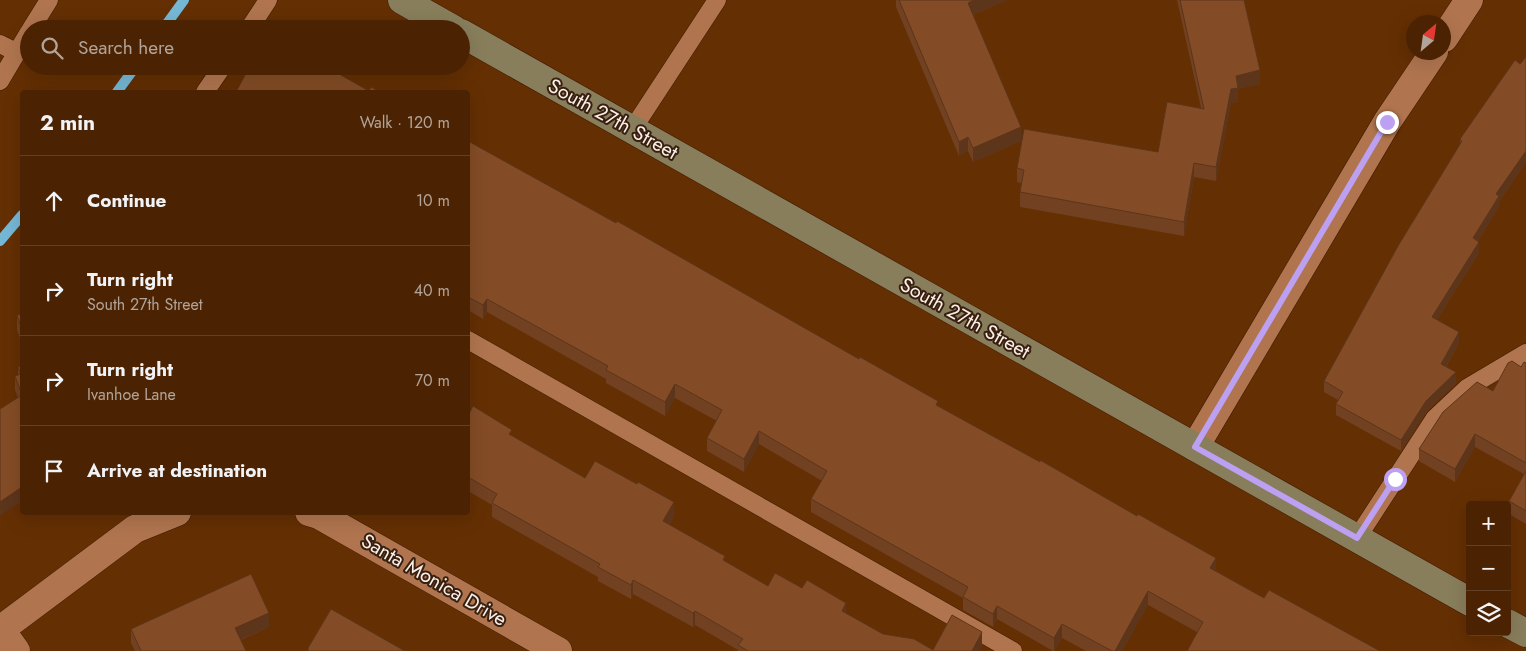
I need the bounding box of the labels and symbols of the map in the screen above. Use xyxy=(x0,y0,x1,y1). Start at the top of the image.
north arrow xyxy=(1406,15,1451,60)
street label: South 27th Street xyxy=(543,71,683,167)
route end xyxy=(1376,111,1399,134)
street label: South 27th Street xyxy=(895,270,1035,366)
route start xyxy=(1384,468,1407,491)
street label: Santa Monica Drive xyxy=(356,526,512,634)

